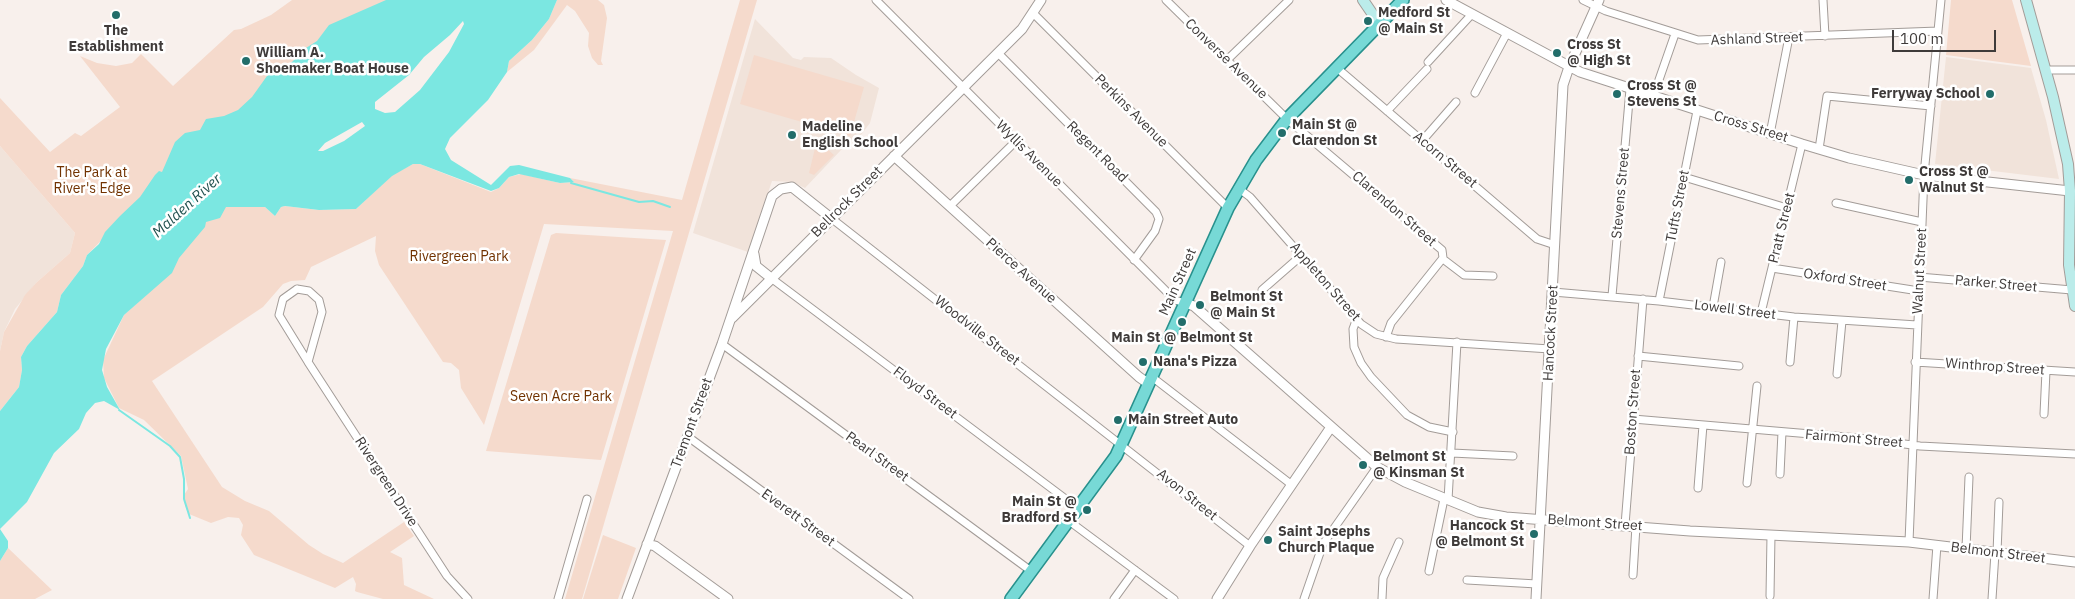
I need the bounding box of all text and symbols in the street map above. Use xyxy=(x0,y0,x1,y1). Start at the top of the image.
place label: Medford St @ Main St xyxy=(1378,5,1450,38)
marker: The Establishment xyxy=(110,9,122,21)
street label: Converse Avenue xyxy=(1181,15,1271,103)
marker: Medford St @ Main St xyxy=(1362,15,1374,27)
scale bar xyxy=(1895,20,1999,52)
place label: The Establishment xyxy=(68,23,164,56)
street label: Ashland Street xyxy=(1710,29,1804,49)
text: 100 m xyxy=(1900,29,1944,48)
place label: Cross St @ High St xyxy=(1567,37,1630,70)
place label: William A. Shoemaker Boat House xyxy=(256,45,409,78)
marker: Cross St @ High St xyxy=(1551,47,1563,59)
marker: William A. Shoemaker Boat House xyxy=(240,55,252,67)
street label: Perkins Avenue xyxy=(1091,71,1171,151)
place label: Cross St @ Stevens St xyxy=(1627,78,1697,110)
place label: Ferryway School xyxy=(1871,86,1980,102)
marker: Cross St @ Stevens St xyxy=(1611,88,1623,100)
marker: Ferryway School xyxy=(1984,88,1996,100)
street label: Cross Street xyxy=(1712,108,1790,146)
street label: Wyllis Avenue xyxy=(992,117,1066,191)
place label: Main St @ Clarendon St xyxy=(1292,117,1377,150)
street label: Regent Road xyxy=(1063,118,1131,186)
place label: Madeline English School xyxy=(802,119,898,152)
marker: Main St @ Clarendon St xyxy=(1276,127,1288,139)
street label: Acorn Street xyxy=(1410,128,1480,192)
marker: Madeline English School xyxy=(786,129,798,141)
street label: Stevens Street xyxy=(1609,147,1633,239)
street label: Bellrock Street xyxy=(808,163,886,241)
place label: Cross St @ Walnut St xyxy=(1919,164,1989,196)
park label: The Park at River's Edge xyxy=(53,165,131,198)
street label: Clarendon Street xyxy=(1348,168,1440,250)
street label: Tufts Street xyxy=(1663,168,1693,244)
water label: Malden River xyxy=(149,170,225,242)
marker: Cross St @ Walnut St xyxy=(1903,174,1915,186)
street label: Pratt Street xyxy=(1765,191,1799,265)
street label: Walnut Street xyxy=(1909,228,1931,314)
street label: Pierce Avenue xyxy=(982,235,1060,307)
street label: Appleton Street xyxy=(1286,239,1364,325)
street label: Main Street xyxy=(1156,246,1200,318)
park label: Rivergreen Park xyxy=(409,249,509,265)
street label: Oxford Street xyxy=(1802,265,1888,295)
street label: Parker Street xyxy=(1954,272,2038,296)
street label: Hancock Street xyxy=(1540,285,1562,381)
place label: Belmont St @ Main St xyxy=(1210,289,1283,322)
street label: Woodville Street xyxy=(931,293,1023,369)
street label: Lowell Street xyxy=(1693,297,1777,323)
marker: Belmont St @ Main St xyxy=(1194,299,1206,311)
marker: Main St @ Belmont St xyxy=(1176,316,1188,328)
place label: Main St @ Belmont St xyxy=(1111,330,1253,346)
place label: Nana's Pizza xyxy=(1153,354,1237,370)
street label: Winthrop Street xyxy=(1945,355,2045,379)
marker: Nana's Pizza xyxy=(1137,356,1149,368)
street label: Floyd Street xyxy=(890,363,960,423)
street label: Boston Street xyxy=(1622,368,1644,456)
street label: Tremont Street xyxy=(668,376,716,470)
park label: Seven Acre Park xyxy=(510,389,612,405)
place label: Main Street Auto xyxy=(1128,412,1238,428)
marker: Main Street Auto xyxy=(1112,414,1124,426)
street label: Fairmont Street xyxy=(1804,426,1904,452)
street label: Pearl Street xyxy=(842,428,912,486)
street label: Rivergreen Drive xyxy=(351,434,421,530)
place label: Belmont St @ Kinsman St xyxy=(1373,449,1464,482)
marker: Belmont St @ Kinsman St xyxy=(1357,459,1369,471)
street label: Avon Street xyxy=(1153,466,1221,524)
street label: Everett Street xyxy=(758,486,838,550)
place label: Main St @ Bradford St xyxy=(1001,494,1077,526)
marker: Main St @ Bradford St xyxy=(1081,504,1093,516)
street label: Belmont Street xyxy=(1547,511,1643,535)
place label: Hancock St @ Belmont St xyxy=(1435,518,1524,550)
place label: Saint Josephs Church Plaque xyxy=(1278,524,1374,556)
marker: Hancock St @ Belmont St xyxy=(1528,528,1540,540)
marker: Saint Josephs Church Plaque xyxy=(1262,534,1274,546)
street label: Belmont Street xyxy=(1950,539,2046,567)

